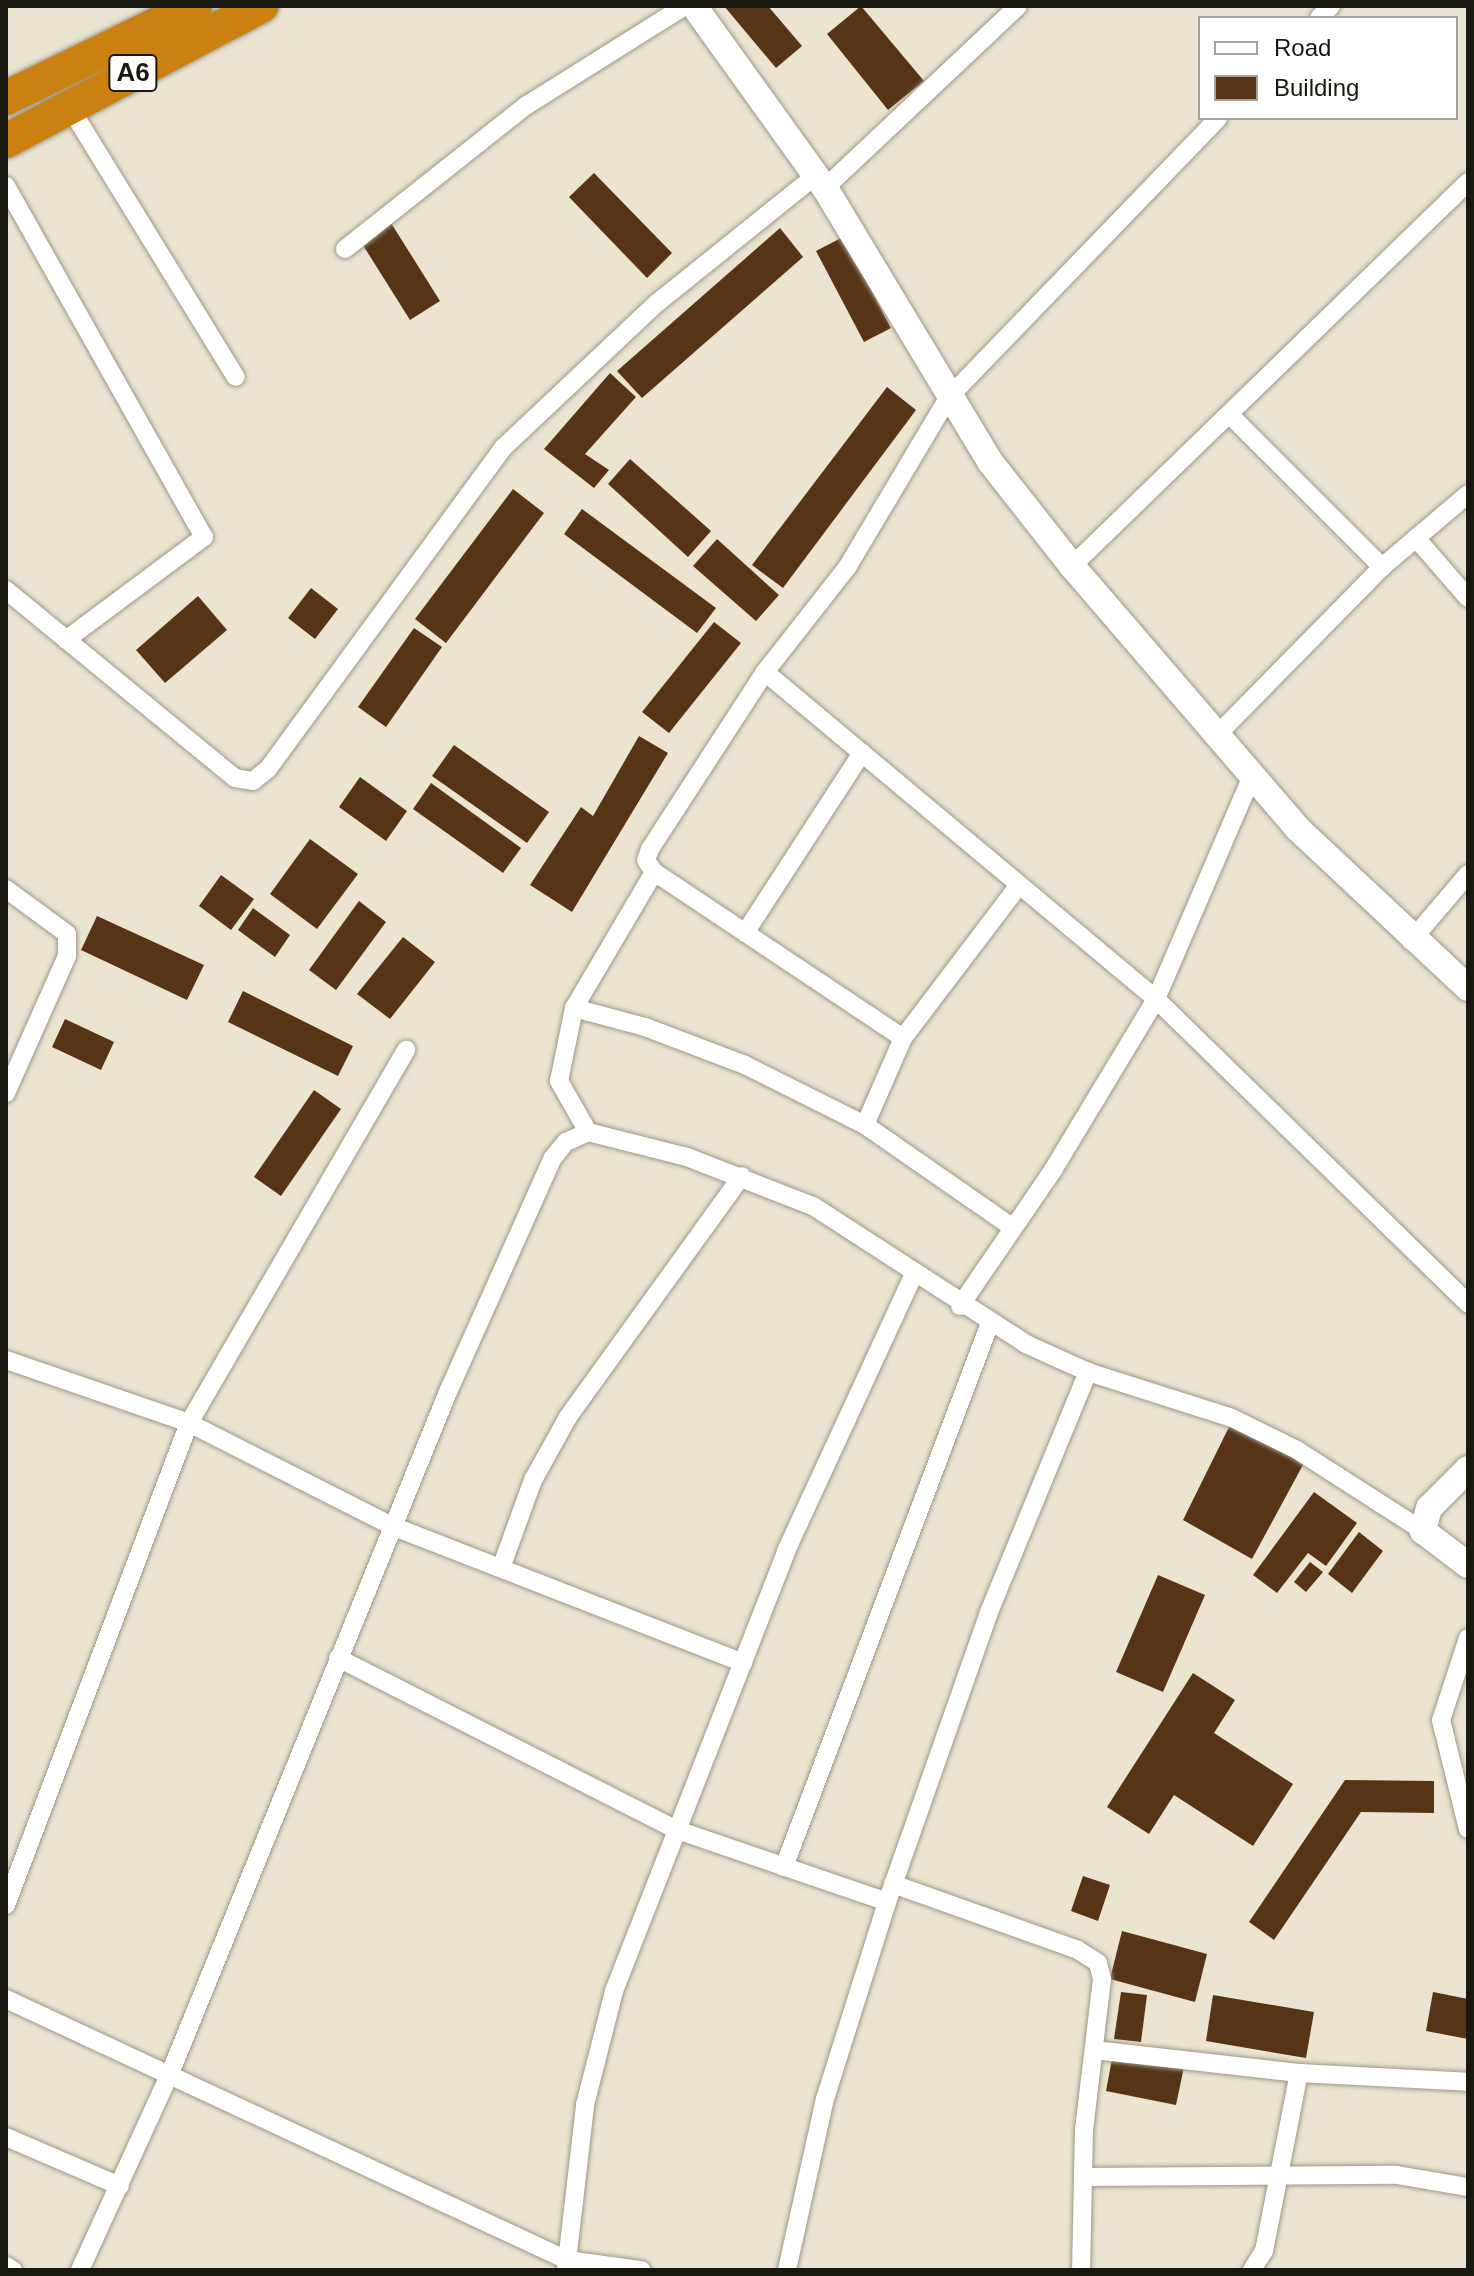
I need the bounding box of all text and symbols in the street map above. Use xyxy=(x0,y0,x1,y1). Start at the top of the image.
legend xyxy=(1198,16,1458,120)
text: Road xyxy=(1274,34,1331,61)
road number: A6 xyxy=(107,51,159,95)
text: Building xyxy=(1274,74,1359,101)

